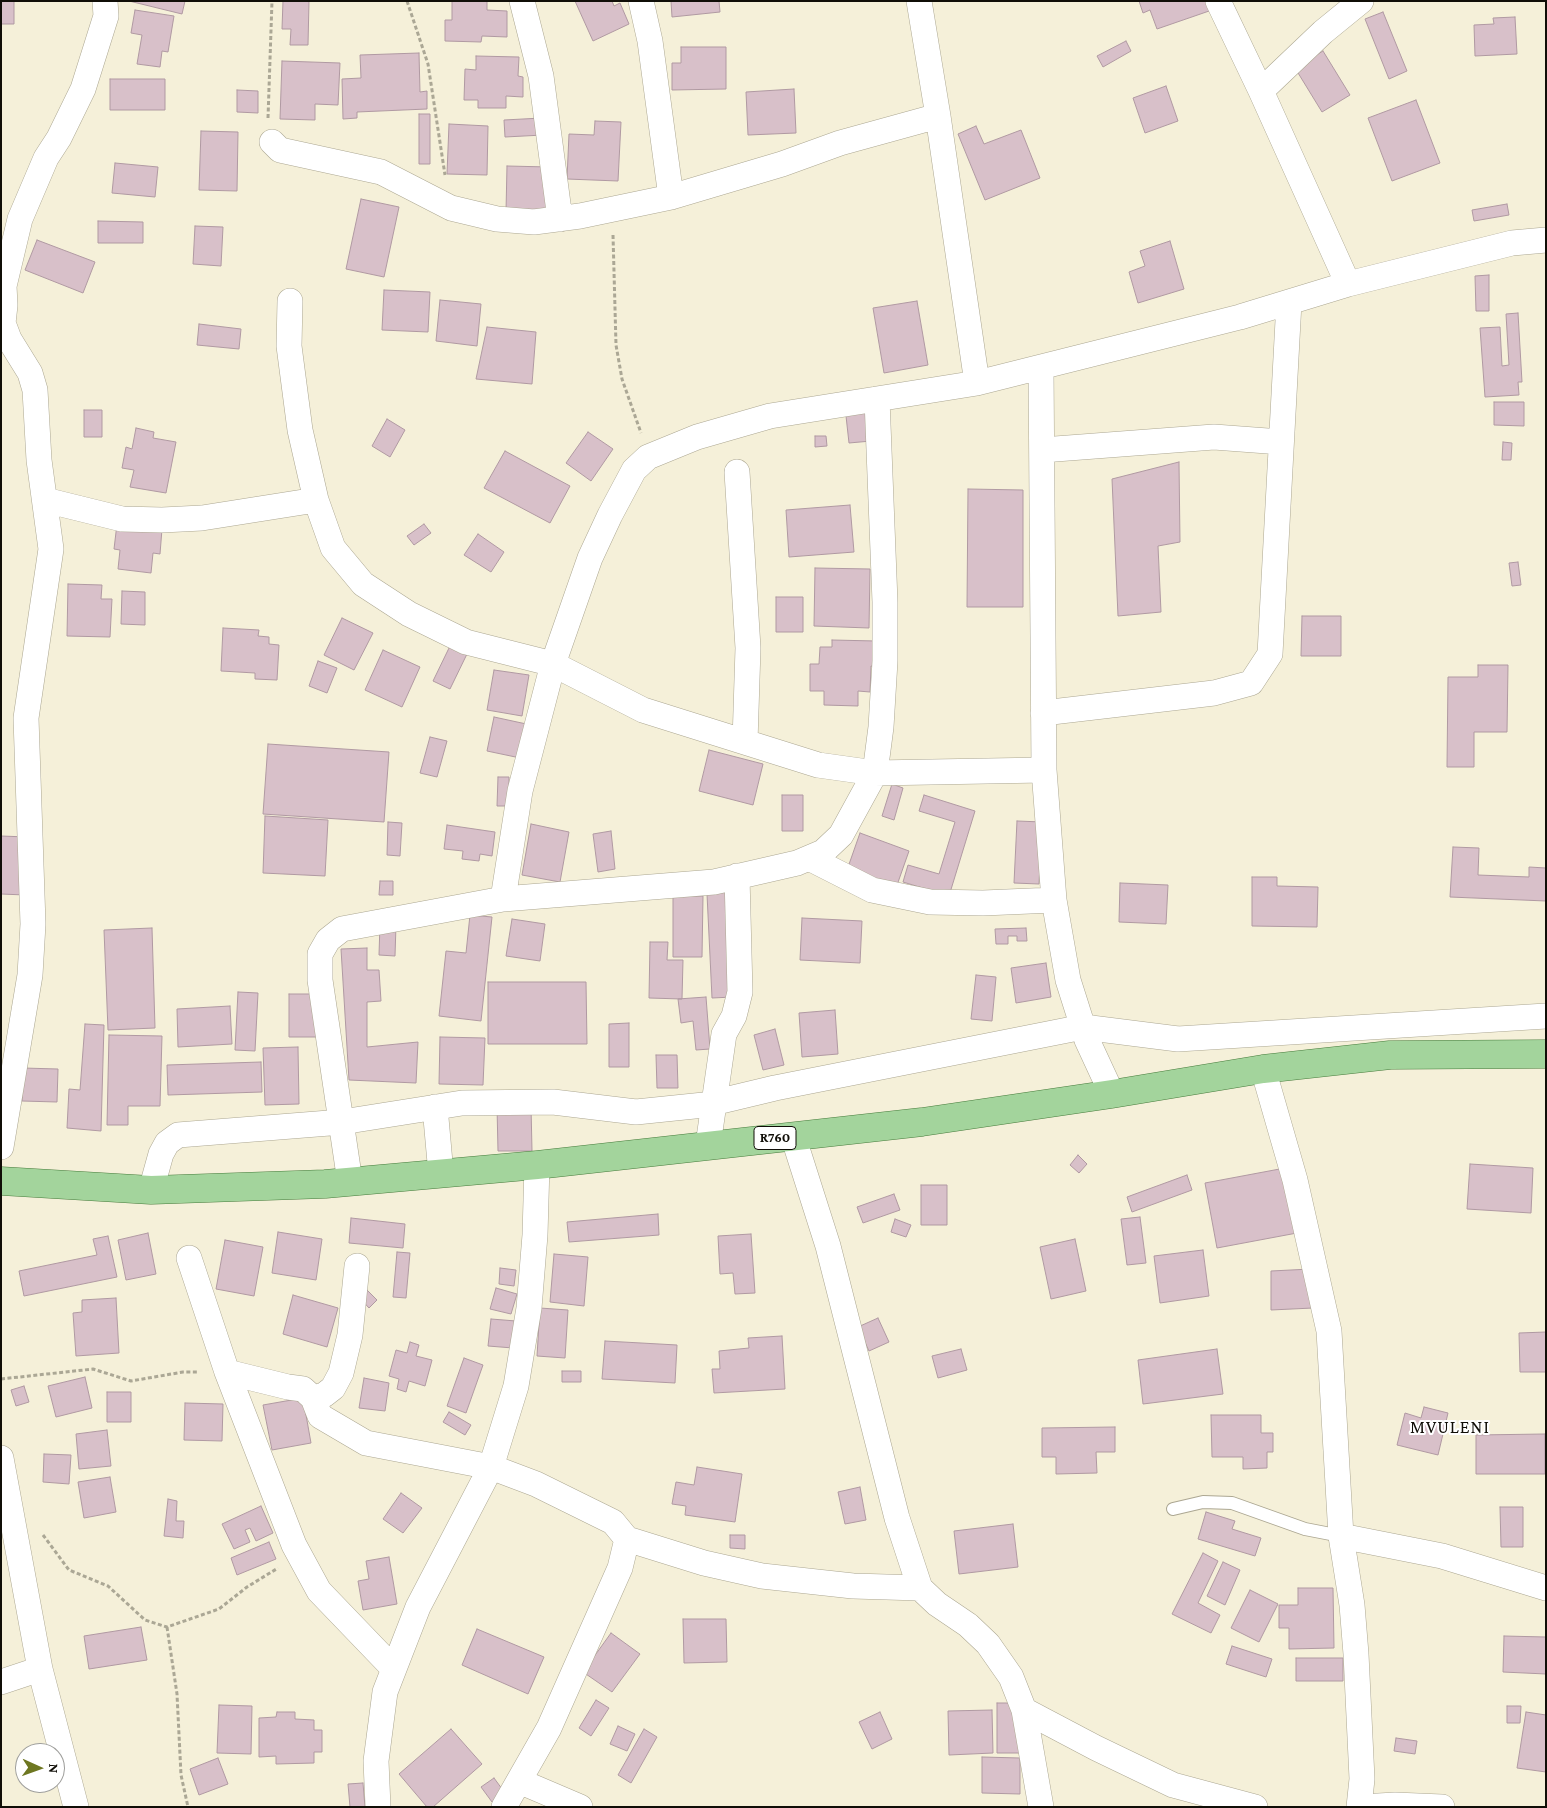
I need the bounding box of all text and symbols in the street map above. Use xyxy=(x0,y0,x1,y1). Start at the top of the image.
road number: R760 xyxy=(754,1126,796,1150)
district label: MVULENI xyxy=(1409,1416,1491,1438)
north arrow xyxy=(15,1743,65,1793)
text: N xyxy=(46,1763,62,1774)

